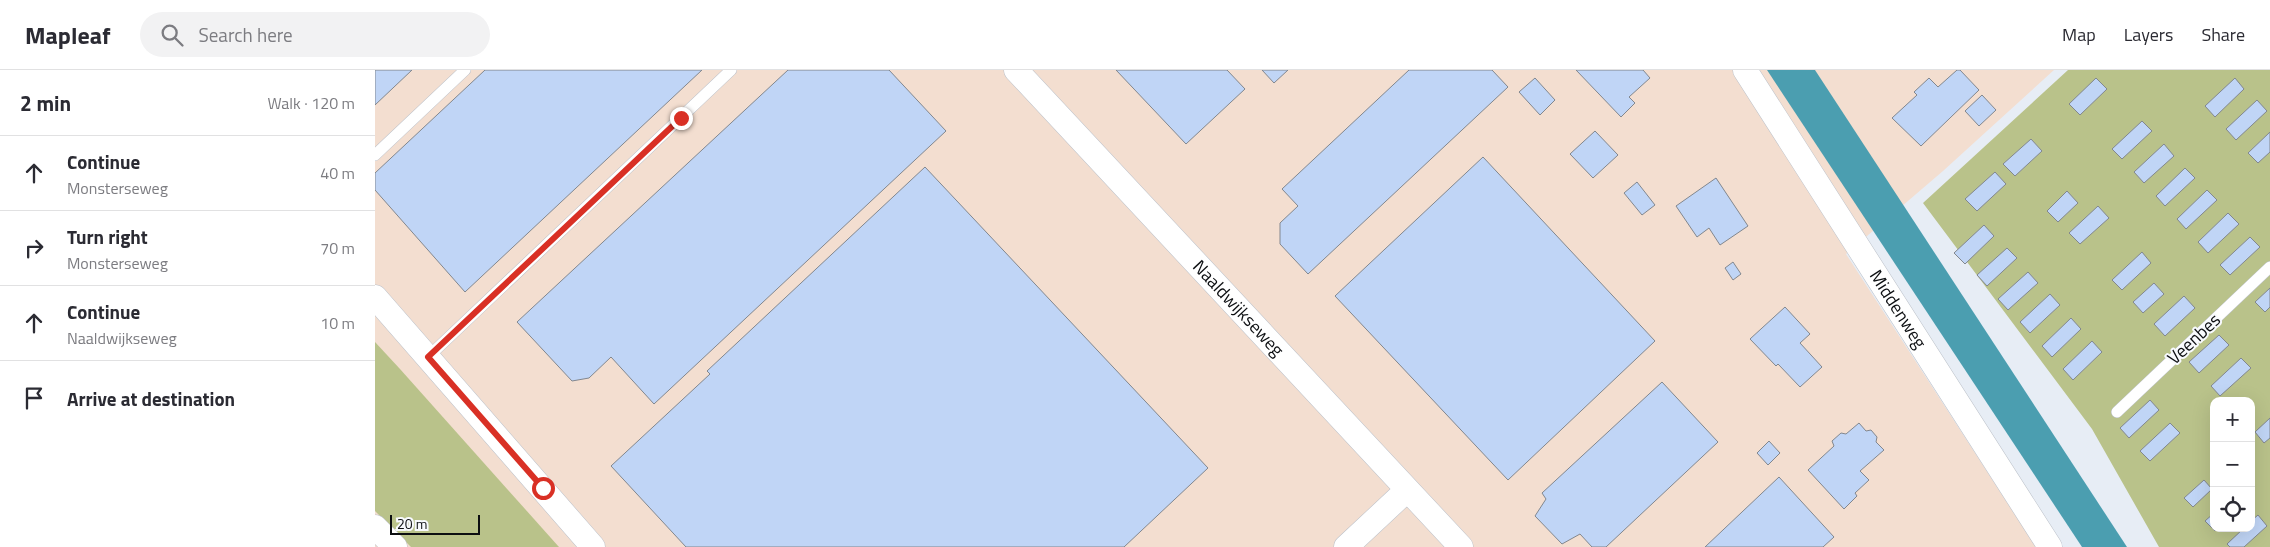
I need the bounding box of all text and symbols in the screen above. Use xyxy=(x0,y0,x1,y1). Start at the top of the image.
search box xyxy=(140,12,490,57)
text: Mapleaf xyxy=(25,17,110,53)
text: Search here xyxy=(198,20,293,49)
icon: search xyxy=(158,21,186,49)
text: Map xyxy=(2062,21,2096,48)
text: Layers xyxy=(2124,21,2173,48)
text: Share xyxy=(2201,21,2245,48)
text: 2 min xyxy=(20,87,71,119)
text: Walk · 120 m xyxy=(267,91,355,115)
route end xyxy=(670,107,693,130)
text: Continue xyxy=(67,147,140,176)
icon: ahead xyxy=(20,159,48,187)
text: 40 m xyxy=(320,161,355,185)
text: Monsterseweg xyxy=(67,176,168,200)
text: Turn right xyxy=(67,222,148,251)
icon: right xyxy=(20,234,48,262)
text: 70 m xyxy=(320,236,355,260)
text: Monsterseweg xyxy=(67,251,168,275)
street label: Naaldwijkseweg xyxy=(1187,254,1291,362)
street label: Middenweg xyxy=(1863,264,1934,354)
text: Continue xyxy=(67,297,140,326)
street label: Veenbes xyxy=(2161,307,2227,371)
icon: ahead xyxy=(20,309,48,337)
text: 10 m xyxy=(320,311,355,335)
text: Naaldwijkseweg xyxy=(67,326,177,350)
icon: arrive xyxy=(20,384,48,412)
text: Arrive at destination xyxy=(67,384,235,413)
map controls xyxy=(2210,397,2255,532)
button: + xyxy=(2210,397,2255,442)
button: − xyxy=(2210,442,2255,487)
route start xyxy=(532,477,555,500)
button: locate xyxy=(2210,487,2255,532)
scale bar xyxy=(390,512,480,535)
text: 20 m xyxy=(397,513,427,534)

